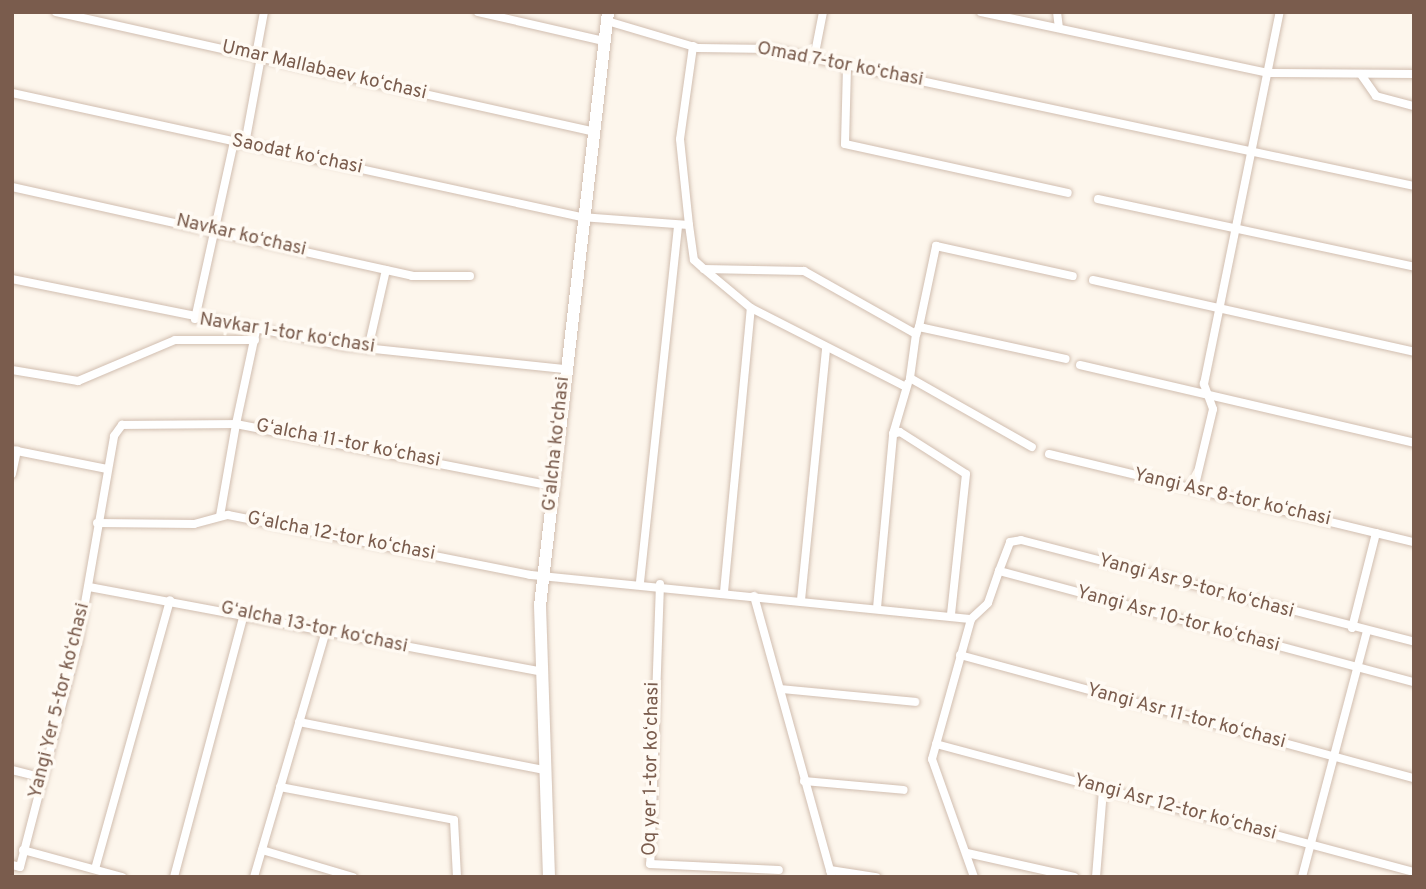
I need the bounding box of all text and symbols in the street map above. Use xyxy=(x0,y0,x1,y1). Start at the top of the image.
street label: Umar Mallabaev koʻchasi xyxy=(219,36,429,106)
street label: Omad 7-tor koʻchasi xyxy=(755,38,925,92)
street label: Saodat koʻchasi xyxy=(230,130,364,180)
street label: Navkar koʻchasi xyxy=(174,210,308,262)
street label: Navkar 1-tor koʻchasi xyxy=(198,309,376,359)
street label: Gʻalcha koʻchasi xyxy=(539,375,575,513)
street label: Gʻalcha 11-tor koʻchasi xyxy=(254,415,442,473)
street label: Yangi Asr 8-tor koʻchasi xyxy=(1131,464,1333,532)
street label: Gʻalcha 12-tor koʻchasi xyxy=(245,508,437,566)
street label: Yangi Asr 9-tor koʻchasi xyxy=(1095,550,1297,624)
street label: Yangi Asr 10-tor koʻchasi xyxy=(1074,582,1282,658)
street label: Gʻalcha 13-tor koʻchasi xyxy=(218,597,410,659)
street label: Yangi Yer 5-tor koʻchasi xyxy=(25,600,95,802)
street label: Yangi Asr 11-tor koʻchasi xyxy=(1084,679,1288,755)
street label: Oq yer 1-tor koʻchasi xyxy=(639,682,665,856)
street label: Yangi Asr 12-tor koʻchasi xyxy=(1071,770,1279,846)

